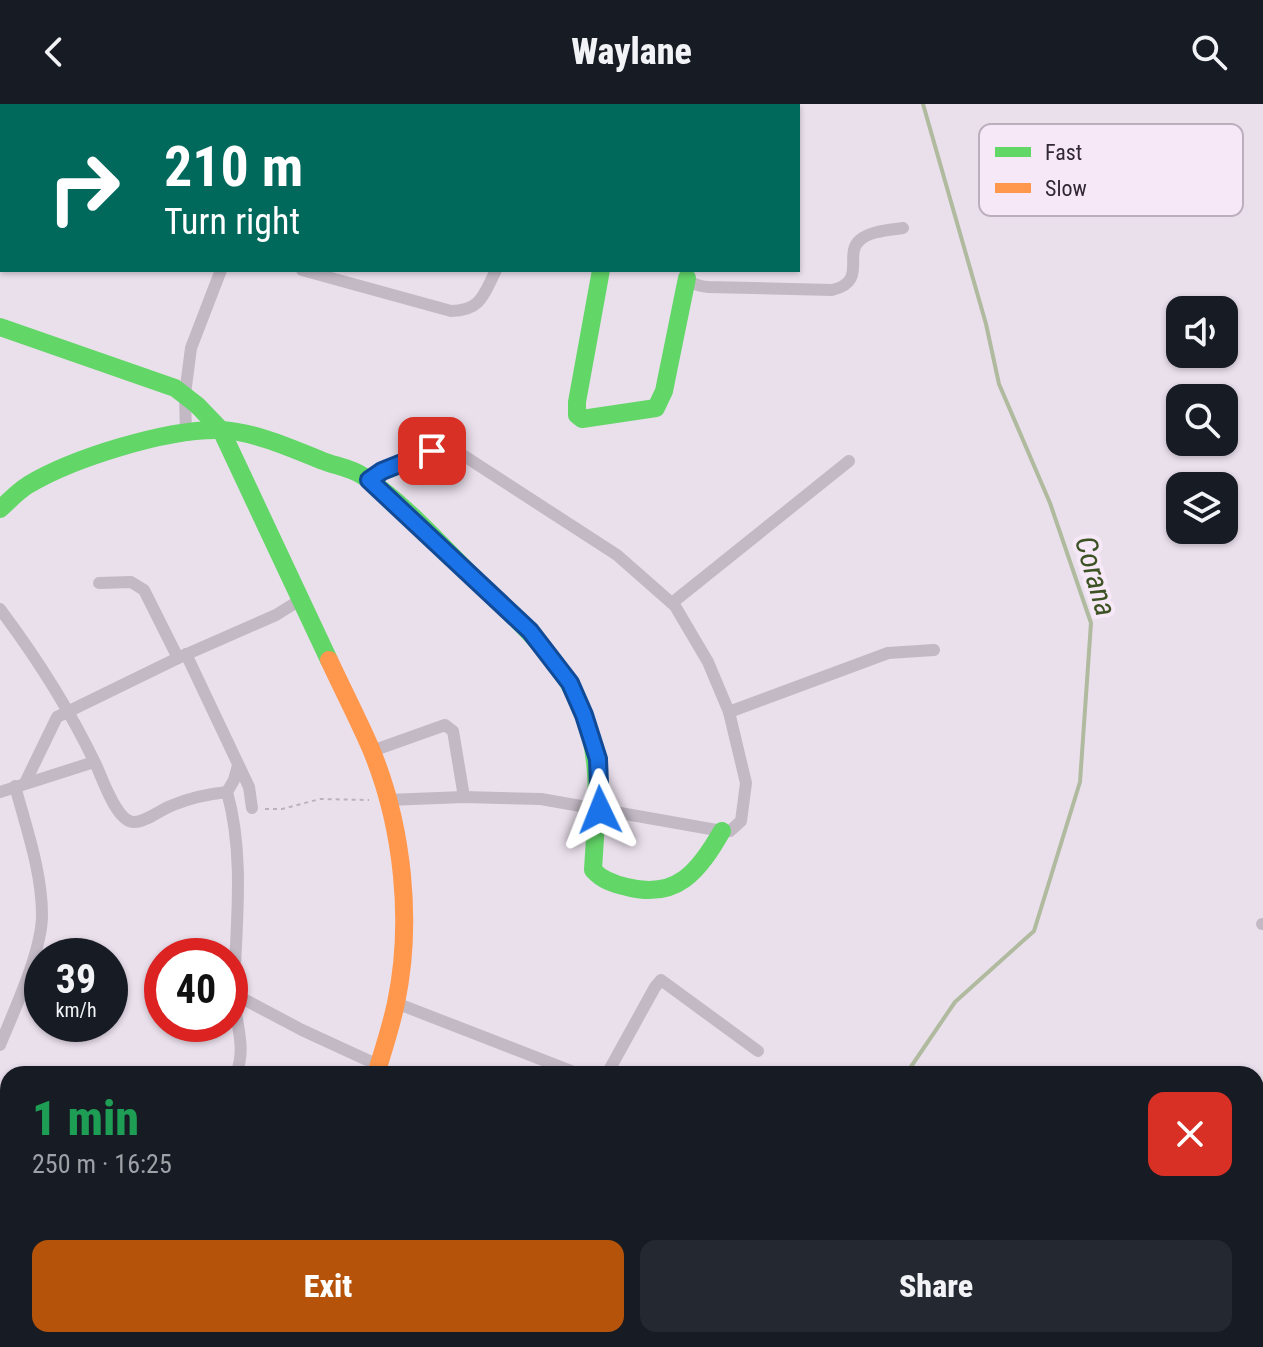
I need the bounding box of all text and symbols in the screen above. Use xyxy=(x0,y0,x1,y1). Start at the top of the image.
icon: back xyxy=(32,30,76,74)
icon: search xyxy=(1187,30,1231,74)
text: Waylane xyxy=(571,31,692,73)
legend xyxy=(979,124,1243,216)
text: 210 m xyxy=(164,134,303,200)
icon: right xyxy=(32,136,136,240)
text: Fast xyxy=(1045,140,1082,165)
text: Slow xyxy=(1045,176,1087,201)
text: Turn right xyxy=(164,201,300,243)
map controls xyxy=(1166,296,1238,544)
button: sound xyxy=(1166,296,1238,368)
button: search xyxy=(1166,384,1238,456)
pin xyxy=(398,417,466,485)
icon: arrive xyxy=(410,429,454,473)
button: layers xyxy=(1166,472,1238,544)
water label: Corana xyxy=(1068,532,1124,620)
position arrow xyxy=(558,768,642,852)
speed limit sign: 40 xyxy=(144,938,248,1042)
text: 39 xyxy=(56,956,96,1003)
text: km/h xyxy=(55,998,97,1022)
text: 1 min xyxy=(32,1090,139,1147)
button: close xyxy=(1148,1092,1232,1176)
text: 250 m · 16:25 xyxy=(32,1149,172,1179)
button: Exit xyxy=(32,1240,624,1332)
button: Share xyxy=(640,1240,1232,1332)

